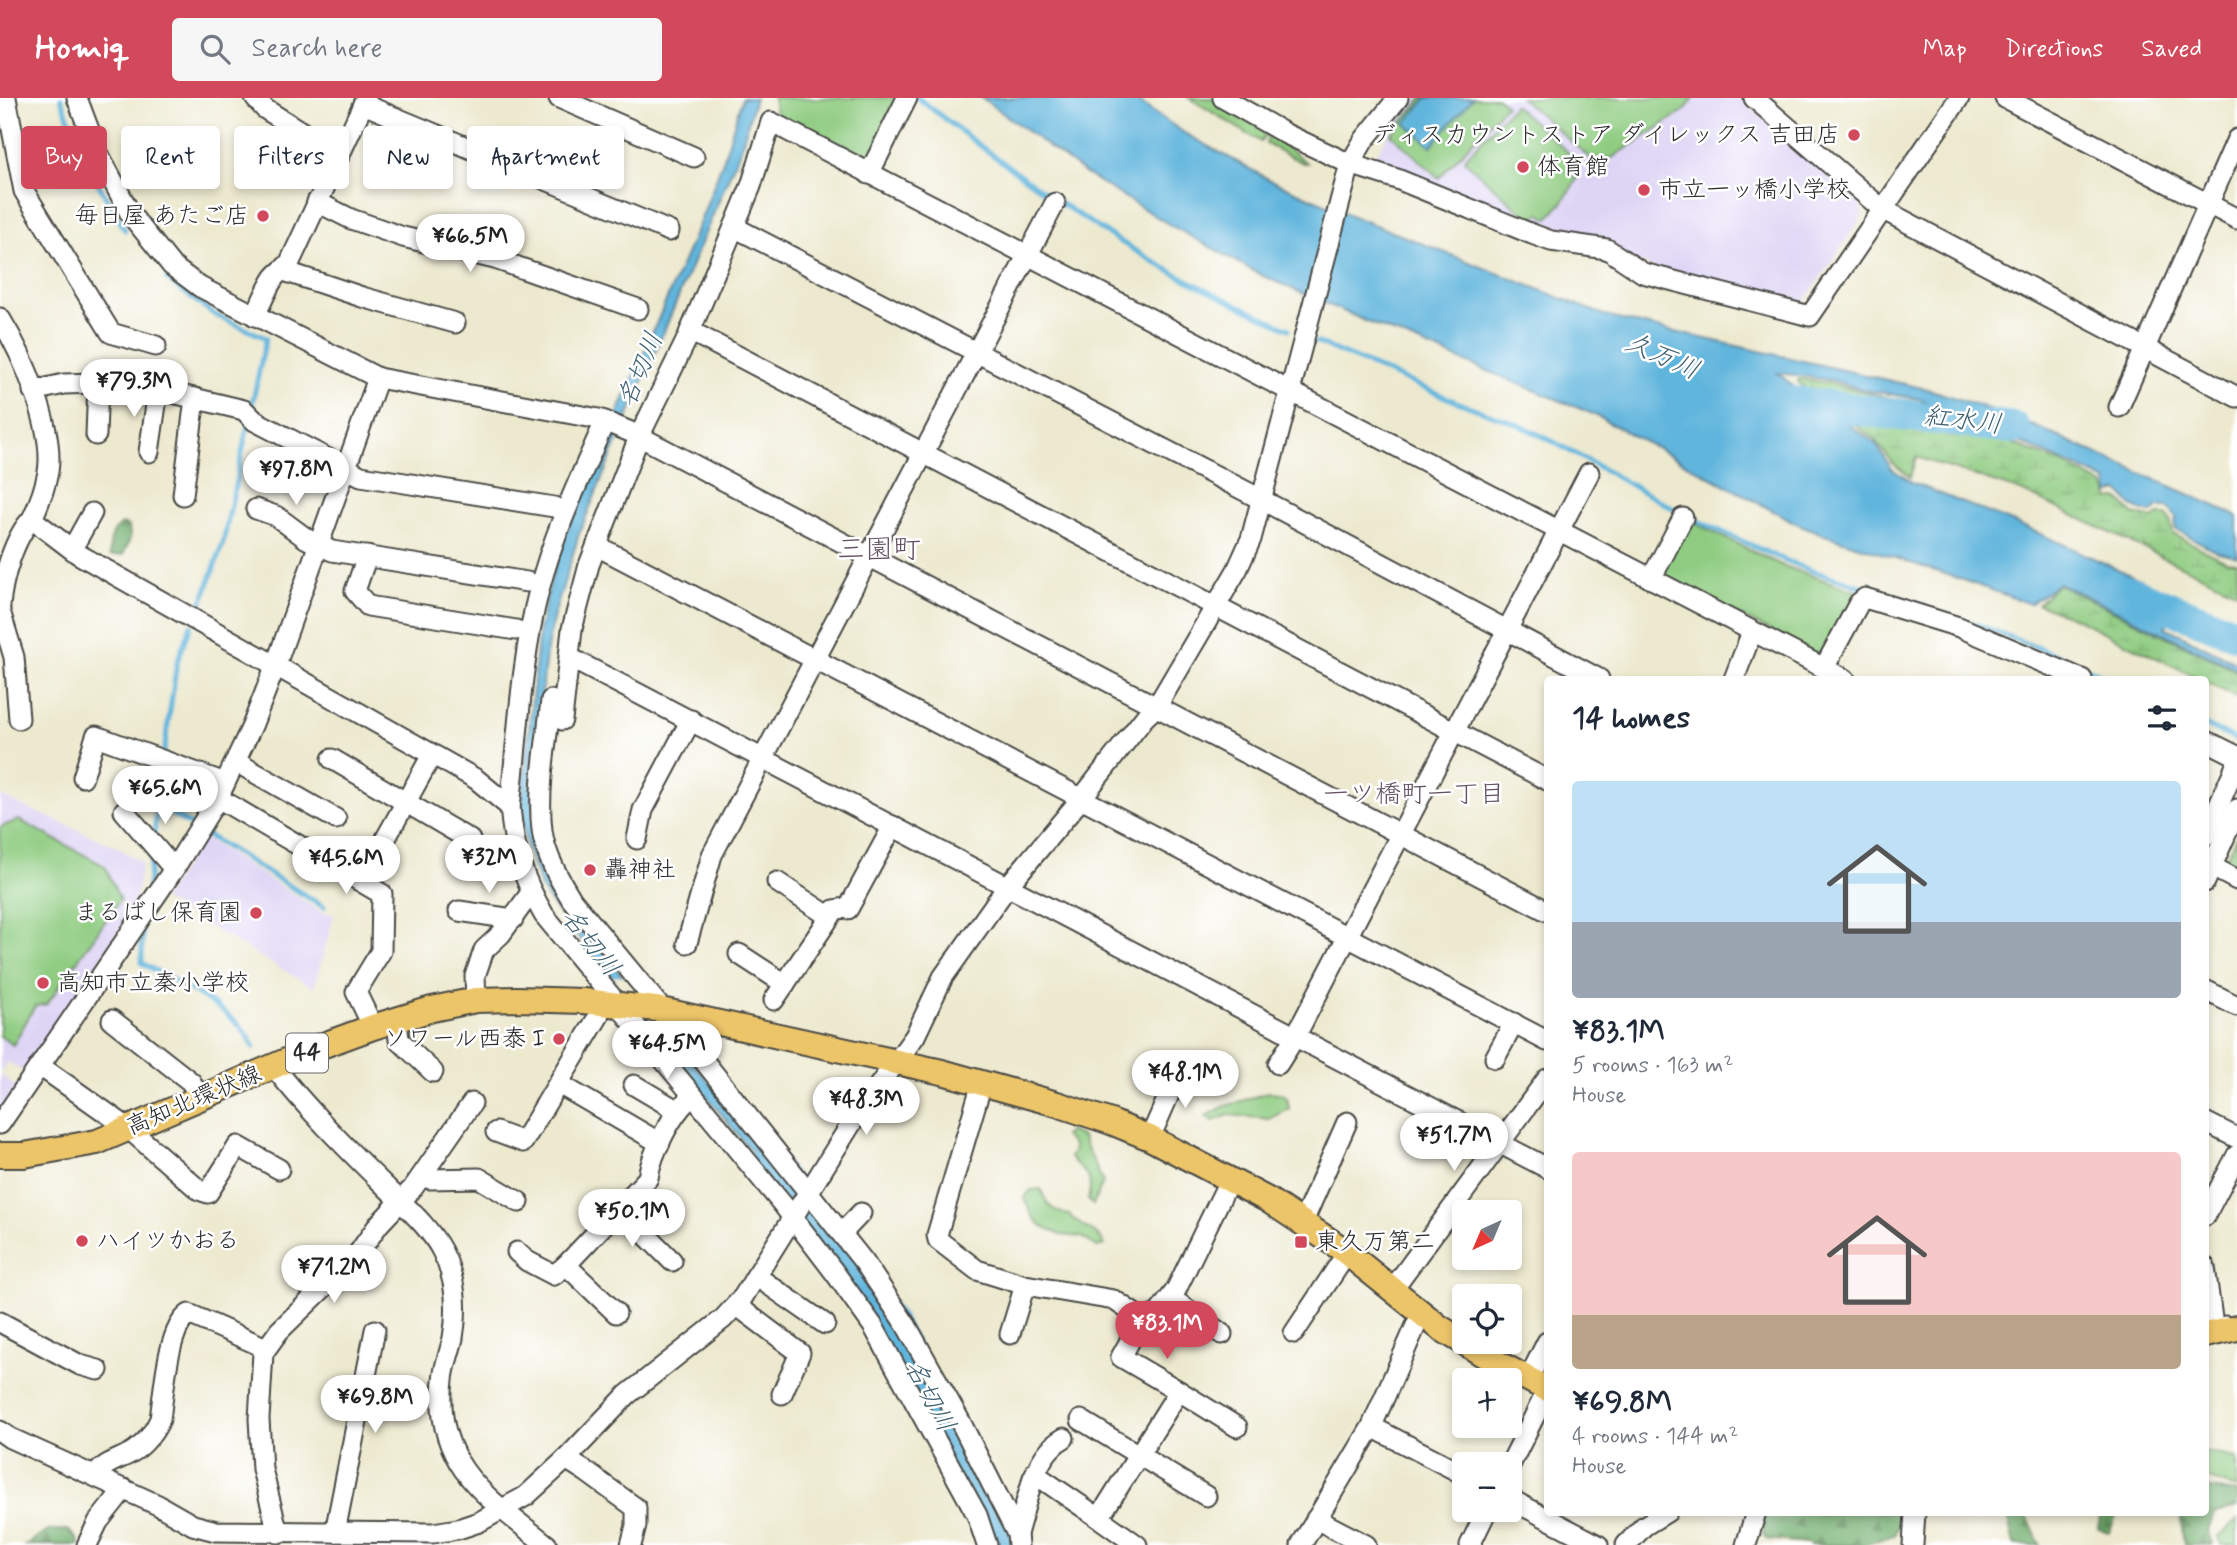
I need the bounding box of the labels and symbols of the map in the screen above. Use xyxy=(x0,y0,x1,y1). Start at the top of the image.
place label: ディスカウントストア ダイレックス 吉田店 xyxy=(1372,120,1840,151)
marker: ディスカウントストア ダイレックス 吉田店 xyxy=(1846,127,1862,143)
place label: 体育館 xyxy=(1537,152,1609,183)
marker: 体育館 xyxy=(1515,159,1531,175)
place label: 市立一ッ橋小学校 xyxy=(1658,175,1850,206)
marker: 市立一ッ橋小学校 xyxy=(1636,182,1652,198)
place label: 毎日屋 あたご店 xyxy=(75,201,249,232)
marker: 毎日屋 あたご店 xyxy=(255,208,271,224)
pin: ¥66.5M xyxy=(413,214,527,274)
water label: 久万川 xyxy=(1619,326,1705,388)
water label: 名切川 xyxy=(610,327,672,413)
pin: ¥79.3M xyxy=(77,360,191,419)
water label: 紅水川 xyxy=(1922,399,2004,443)
pin: ¥97.8M xyxy=(239,448,353,507)
district label: 三園町 xyxy=(837,532,921,569)
pin: ¥65.6M xyxy=(108,766,222,826)
district label: 一ツ橋町一丁目 xyxy=(1323,778,1505,812)
pin: ¥45.6M xyxy=(289,836,403,896)
pin: ¥32M xyxy=(448,836,530,895)
place label: 轟神社 xyxy=(604,855,676,886)
marker: 轟神社 xyxy=(582,862,598,878)
place label: まるばし保育園 xyxy=(74,898,242,929)
water label: 名切川 xyxy=(553,902,627,984)
marker: まるばし保育園 xyxy=(248,905,264,921)
place label: 高知市立秦小学校 xyxy=(57,968,249,999)
marker: 高知市立秦小学校 xyxy=(35,975,51,991)
pin: ¥64.5M xyxy=(610,1021,724,1081)
place label: ソワール西泰 I xyxy=(383,1024,545,1055)
marker: ソワール西泰 I xyxy=(551,1031,567,1047)
road number: 44 xyxy=(286,1034,328,1072)
pin: ¥48.1M xyxy=(1128,1051,1242,1110)
street label: 高知北環状線 xyxy=(122,1059,266,1143)
pin: ¥48.3M xyxy=(809,1077,923,1137)
pin: ¥51.7M xyxy=(1397,1114,1511,1173)
pin: ¥50.1M xyxy=(575,1190,689,1249)
north arrow xyxy=(1452,1200,1522,1270)
place label: ハイツかおる xyxy=(96,1226,240,1257)
place label: 東久万第二 xyxy=(1315,1227,1435,1258)
marker: ハイツかおる xyxy=(74,1233,90,1249)
marker: 東久万第二 xyxy=(1293,1234,1309,1250)
pin: ¥71.2M xyxy=(277,1246,391,1305)
pin: ¥83.1M xyxy=(1110,1302,1224,1361)
water label: 名切川 xyxy=(896,1354,962,1438)
pin: ¥69.8M xyxy=(318,1376,432,1435)

